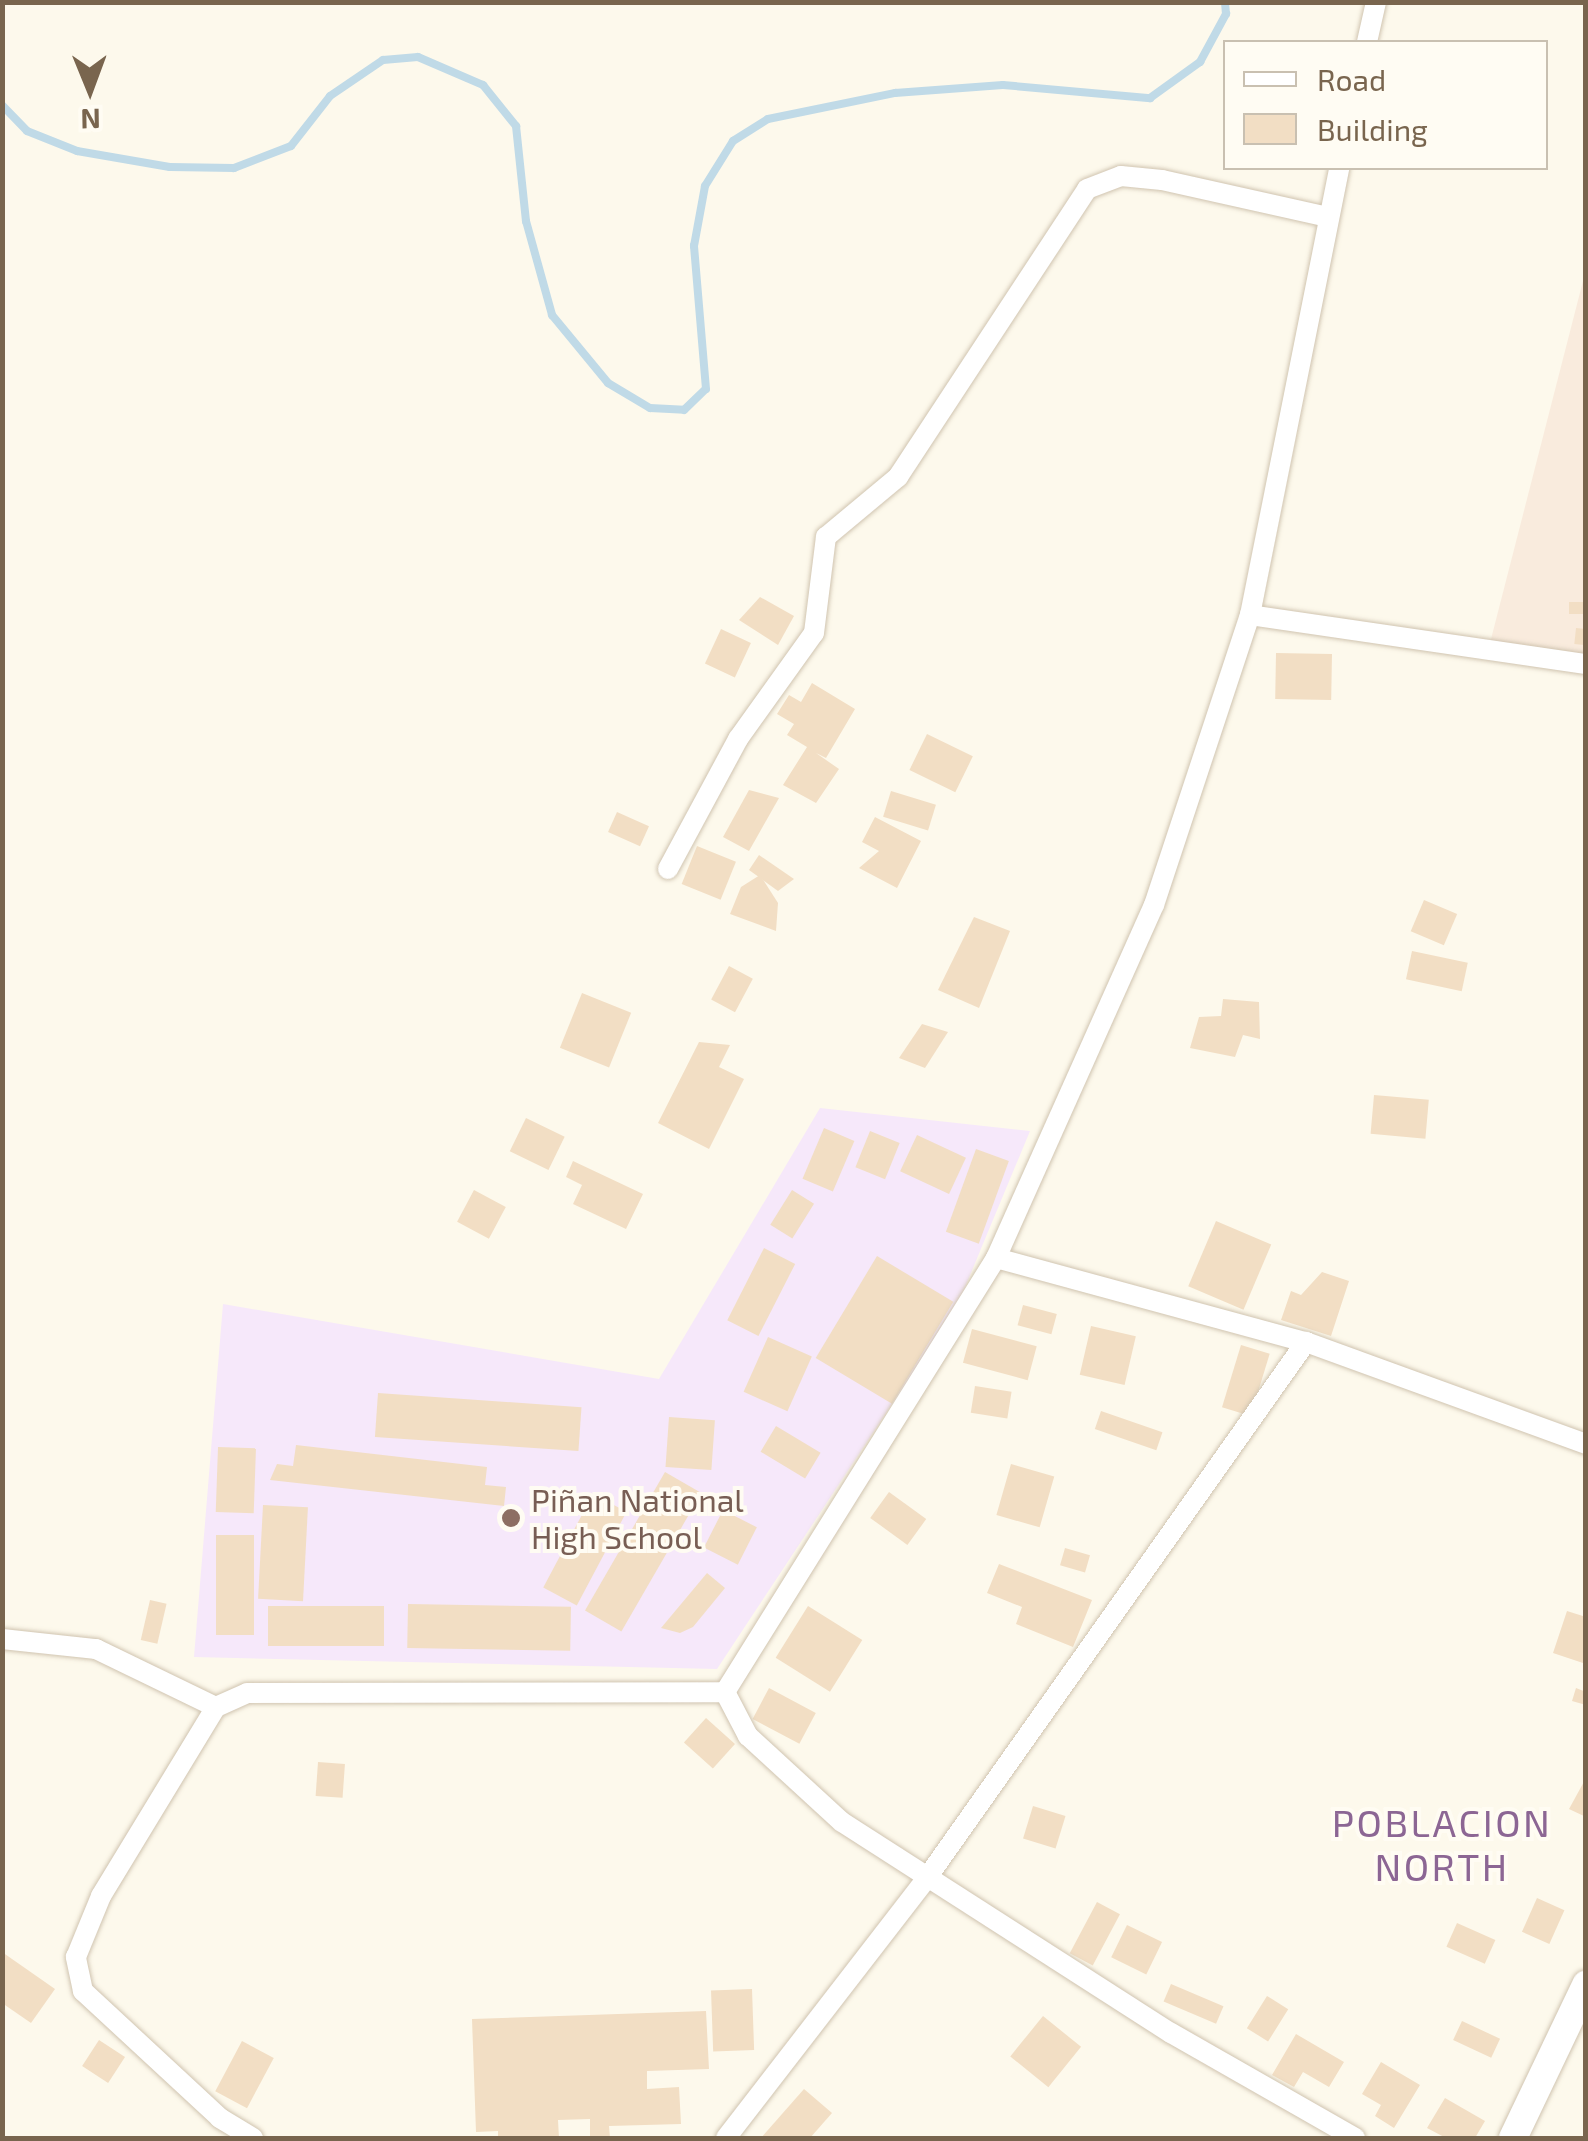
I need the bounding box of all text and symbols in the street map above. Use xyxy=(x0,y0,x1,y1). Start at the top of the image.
north arrow xyxy=(40,40,140,140)
legend xyxy=(1223,40,1548,170)
text: Road xyxy=(1317,61,1386,97)
text: N xyxy=(80,103,101,137)
text: Building xyxy=(1317,111,1428,147)
place label: Piñan National High School xyxy=(531,1481,744,1556)
marker: Piñan National High School xyxy=(500,1507,522,1529)
district label: POBLACION NORTH xyxy=(1332,1800,1552,1890)

